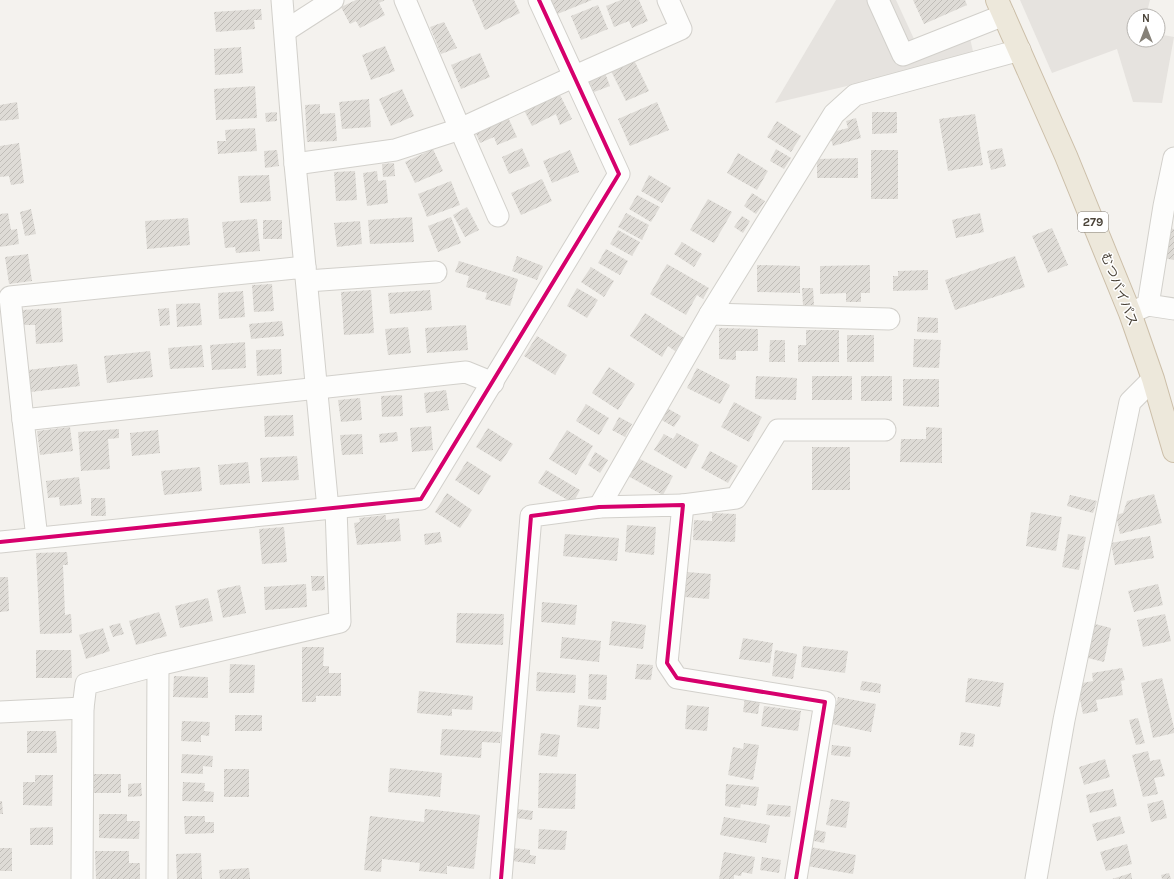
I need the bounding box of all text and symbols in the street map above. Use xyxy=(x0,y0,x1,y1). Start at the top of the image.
north arrow xyxy=(1126,8,1166,48)
text: N xyxy=(1142,12,1150,25)
road number: 279 xyxy=(1078,212,1108,232)
street label: むつバイパス xyxy=(1098,250,1141,328)

